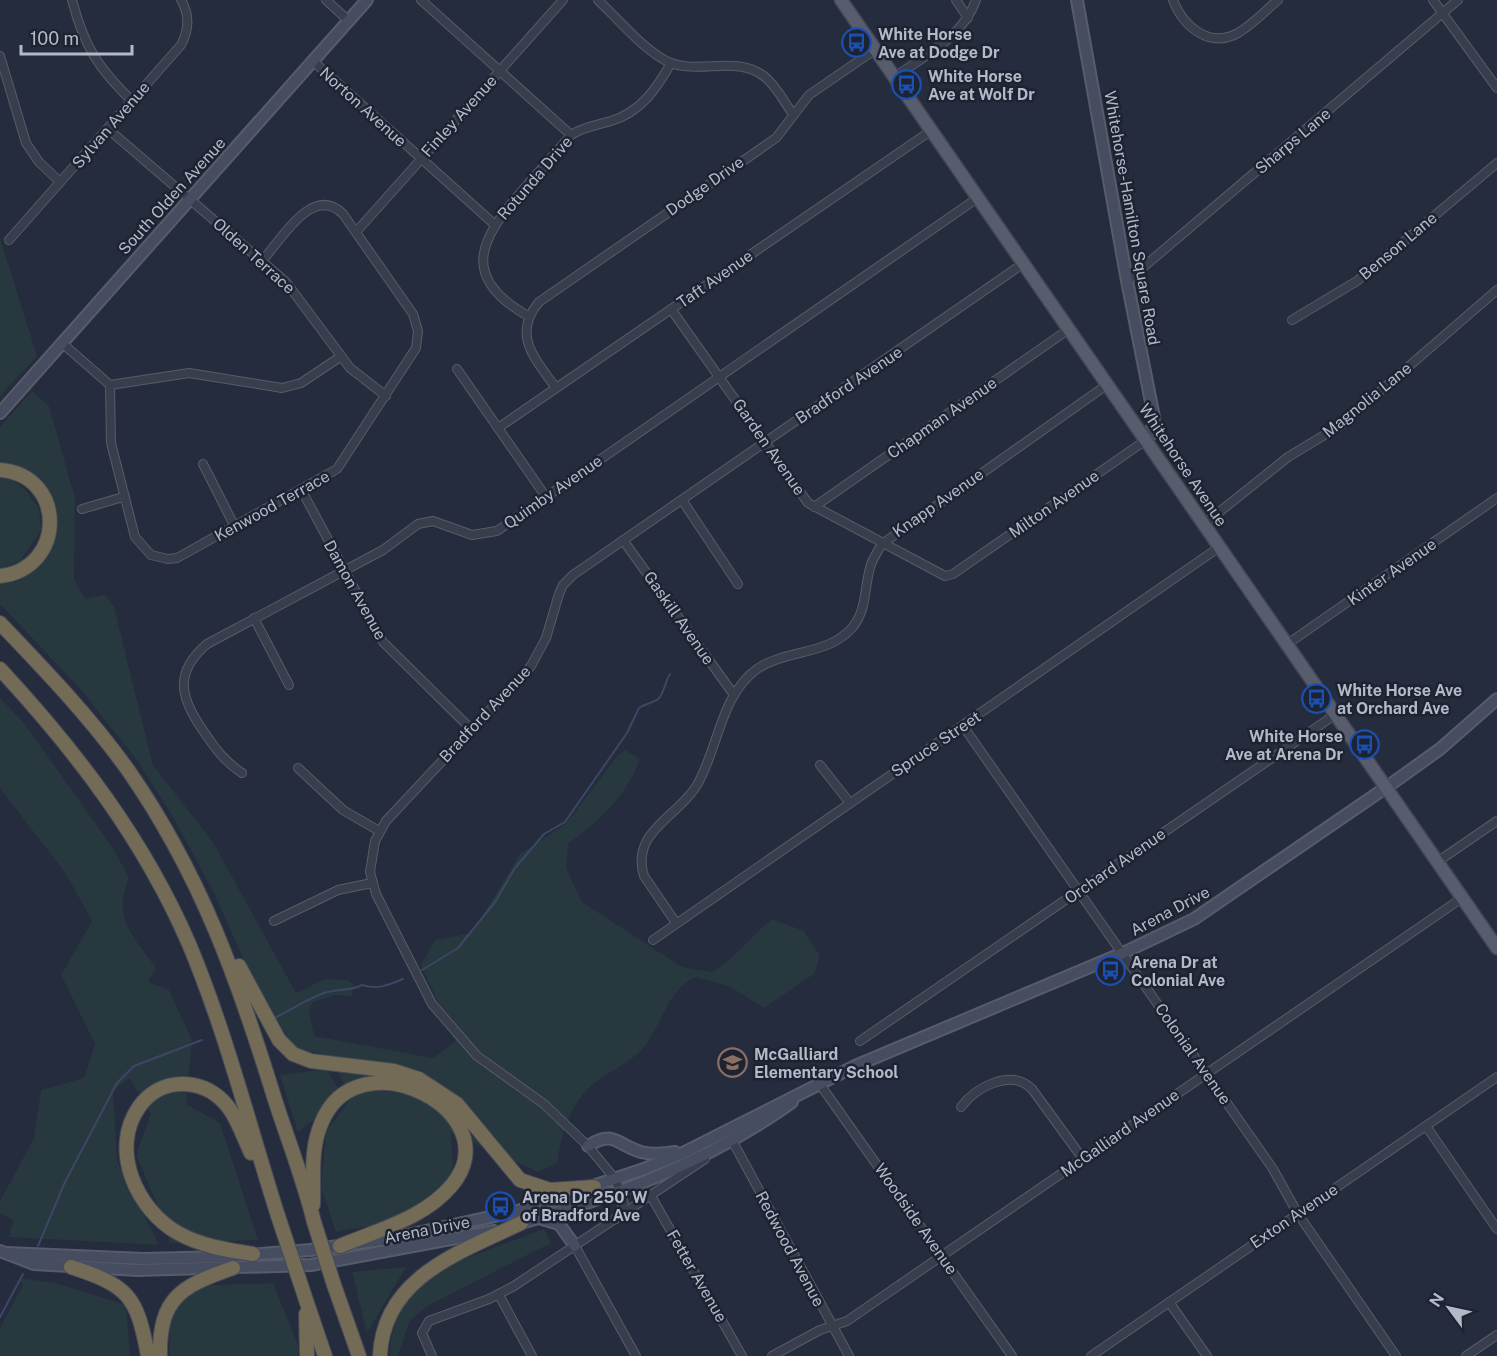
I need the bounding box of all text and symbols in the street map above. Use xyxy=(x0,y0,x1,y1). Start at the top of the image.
scale bar xyxy=(21,18,132,56)
place label: White Horse Ave at Dodge Dr xyxy=(878,25,1000,62)
bus stop icon: White Horse Ave at Dodge Dr xyxy=(841,27,873,59)
text: 100 m xyxy=(30,28,79,49)
street label: Norton Avenue xyxy=(316,63,410,151)
place label: White Horse Ave at Wolf Dr xyxy=(928,67,1035,104)
bus stop icon: White Horse Ave at Wolf Dr xyxy=(891,69,923,101)
street label: Finley Avenue xyxy=(417,71,501,161)
street label: Sylvan Avenue xyxy=(68,78,154,172)
street label: Whitehorse-Hamilton Square Road xyxy=(1100,89,1164,347)
street label: Sharps Lane xyxy=(1251,104,1335,178)
street label: Rotunda Drive xyxy=(494,132,576,224)
street label: South Olden Avenue xyxy=(114,133,230,259)
street label: Dodge Drive xyxy=(662,152,748,220)
street label: Benson Lane xyxy=(1355,208,1441,284)
street label: Olden Terrace xyxy=(209,214,299,298)
street label: Taft Avenue xyxy=(673,246,757,312)
street label: Bradford Avenue xyxy=(792,342,906,428)
street label: Magnolia Lane xyxy=(1319,358,1415,442)
street label: Chapman Avenue xyxy=(884,373,1000,463)
street label: Garden Avenue xyxy=(729,395,809,499)
street label: Whitehorse Avenue xyxy=(1135,400,1231,530)
street label: Quimby Avenue xyxy=(500,451,606,533)
street label: Knapp Avenue xyxy=(889,465,987,541)
street label: Milton Avenue xyxy=(1005,466,1103,542)
street label: Kenwood Terrace xyxy=(211,467,333,545)
street label: Kinter Avenue xyxy=(1344,534,1440,610)
street label: Damon Avenue xyxy=(320,537,390,643)
street label: Gaskill Avenue xyxy=(640,568,718,668)
street label: Bradford Avenue xyxy=(435,662,535,766)
place label: White Horse Ave at Orchard Ave xyxy=(1337,681,1462,718)
bus stop icon: White Horse Ave at Orchard Ave xyxy=(1300,683,1332,715)
street label: Spruce Street xyxy=(888,707,984,781)
place label: White Horse Ave at Arena Dr xyxy=(1225,727,1343,764)
bus stop icon: White Horse Ave at Arena Dr xyxy=(1348,729,1380,761)
street label: Orchard Avenue xyxy=(1061,824,1169,908)
street label: Arena Drive xyxy=(1127,882,1213,940)
place label: Arena Dr at Colonial Ave xyxy=(1131,953,1225,990)
bus stop icon: Arena Dr at Colonial Ave xyxy=(1094,955,1126,987)
street label: Colonial Avenue xyxy=(1151,1000,1235,1108)
place label: McGalliard Elementary School xyxy=(754,1045,899,1082)
school or university icon: McGalliard Elementary School xyxy=(717,1047,749,1079)
street label: McGalliard Avenue xyxy=(1057,1085,1183,1181)
street label: Woodside Avenue xyxy=(870,1160,962,1278)
street label: Exton Avenue xyxy=(1247,1180,1341,1252)
place label: Arena Dr 250' W of Bradford Ave xyxy=(522,1188,648,1225)
street label: Redwood Avenue xyxy=(752,1188,828,1310)
bus stop icon: Arena Dr 250' W of Bradford Ave xyxy=(485,1190,517,1222)
street label: Arena Drive xyxy=(383,1212,471,1248)
street label: Fetter Avenue xyxy=(663,1226,731,1326)
north arrow xyxy=(1419,1278,1479,1338)
text: N xyxy=(1425,1290,1448,1311)

